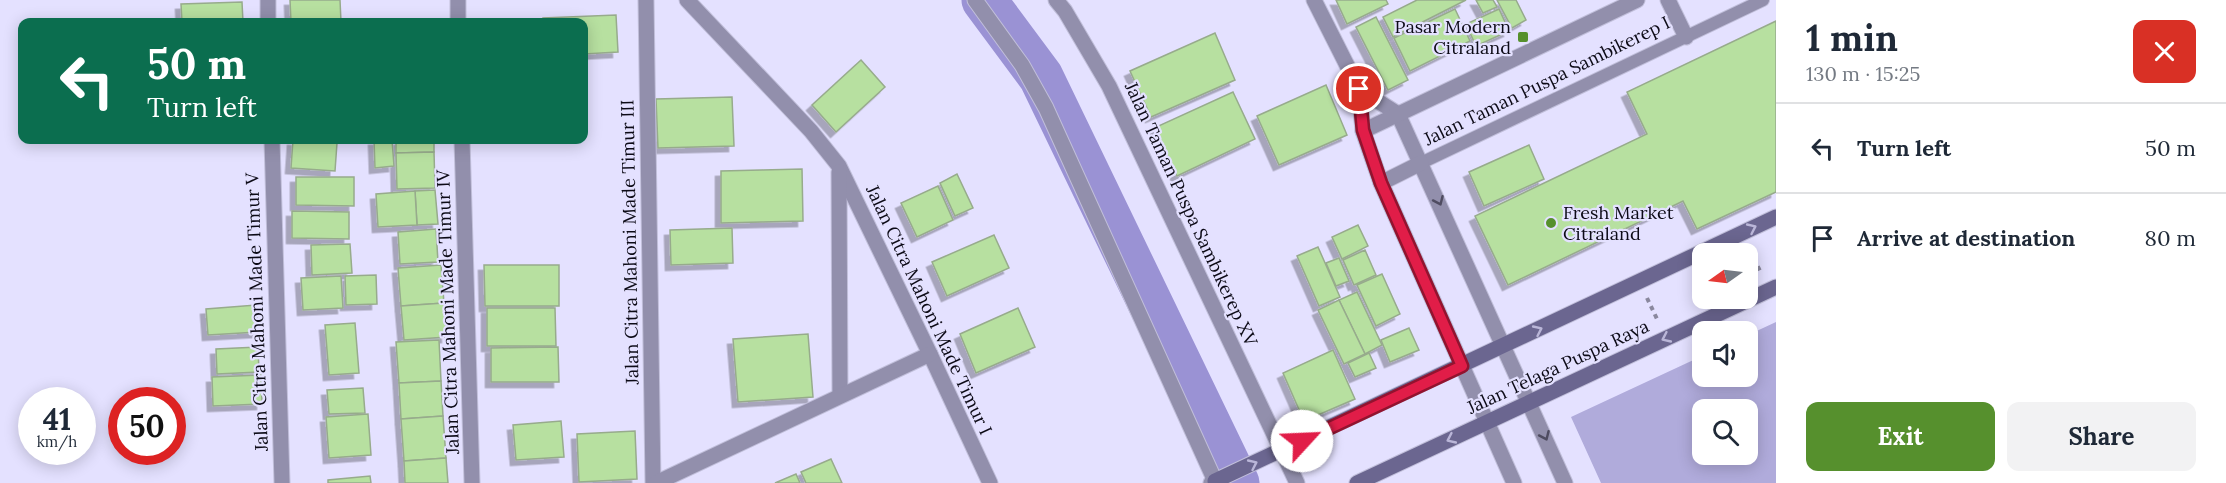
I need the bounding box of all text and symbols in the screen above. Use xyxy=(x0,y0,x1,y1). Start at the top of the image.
street label: Jalan Taman Puspa Sambikerep I xyxy=(1419,11,1674,151)
place label: Pasar Modern Citraland xyxy=(1395,15,1511,59)
text: 1 min xyxy=(1806,15,1898,61)
button: close xyxy=(2133,20,2196,83)
marker: Pasar Modern Citraland xyxy=(1516,30,1530,44)
text: 50 m xyxy=(147,37,246,91)
icon: left xyxy=(48,42,126,120)
text: 130 m · 15:25 xyxy=(1806,61,1920,86)
pin xyxy=(1333,63,1384,114)
icon: arrive xyxy=(1342,72,1375,105)
street label: Jalan Taman Puspa Sambikerep XV xyxy=(1120,77,1263,351)
text: Turn left xyxy=(147,90,257,124)
street label: Jalan Citra Mahoni Made Timur III xyxy=(616,99,644,386)
icon: left xyxy=(1806,132,1839,165)
text: Turn left xyxy=(1857,134,1951,162)
text: 50 m xyxy=(2145,134,2196,162)
street label: Jalan Citra Mahoni Made Timur IV xyxy=(431,168,464,456)
street label: Jalan Citra Mahoni Made Timur V xyxy=(240,171,273,453)
street label: Jalan Citra Mahoni Made Timur I xyxy=(861,180,998,438)
one-way arrow xyxy=(1431,195,1443,206)
place label: Fresh Market Citraland xyxy=(1563,201,1674,245)
marker: Fresh Market Citraland xyxy=(1544,216,1558,230)
icon: arrive xyxy=(1806,222,1839,255)
one-way arrow xyxy=(1745,224,1756,236)
text: Arrive at destination xyxy=(1857,224,2075,252)
text: 80 m xyxy=(2145,224,2196,252)
north arrow xyxy=(1692,243,1758,309)
map controls xyxy=(1692,243,1758,465)
street label: Jalan Telaga Puspa Raya xyxy=(1462,314,1652,419)
button: sound xyxy=(1692,321,1758,387)
one-way arrow xyxy=(1531,325,1542,337)
one-way arrow xyxy=(1661,331,1672,343)
speed limit sign: 50 xyxy=(108,387,186,465)
button: search xyxy=(1692,399,1758,465)
text: 41 xyxy=(43,400,71,438)
button: Exit xyxy=(1806,402,1995,471)
button: Share xyxy=(2007,402,2196,471)
position arrow xyxy=(1270,409,1334,473)
one-way arrow xyxy=(1537,430,1549,441)
text: km/h xyxy=(37,432,77,451)
one-way arrow xyxy=(1447,432,1458,444)
one-way arrow xyxy=(1246,459,1257,471)

